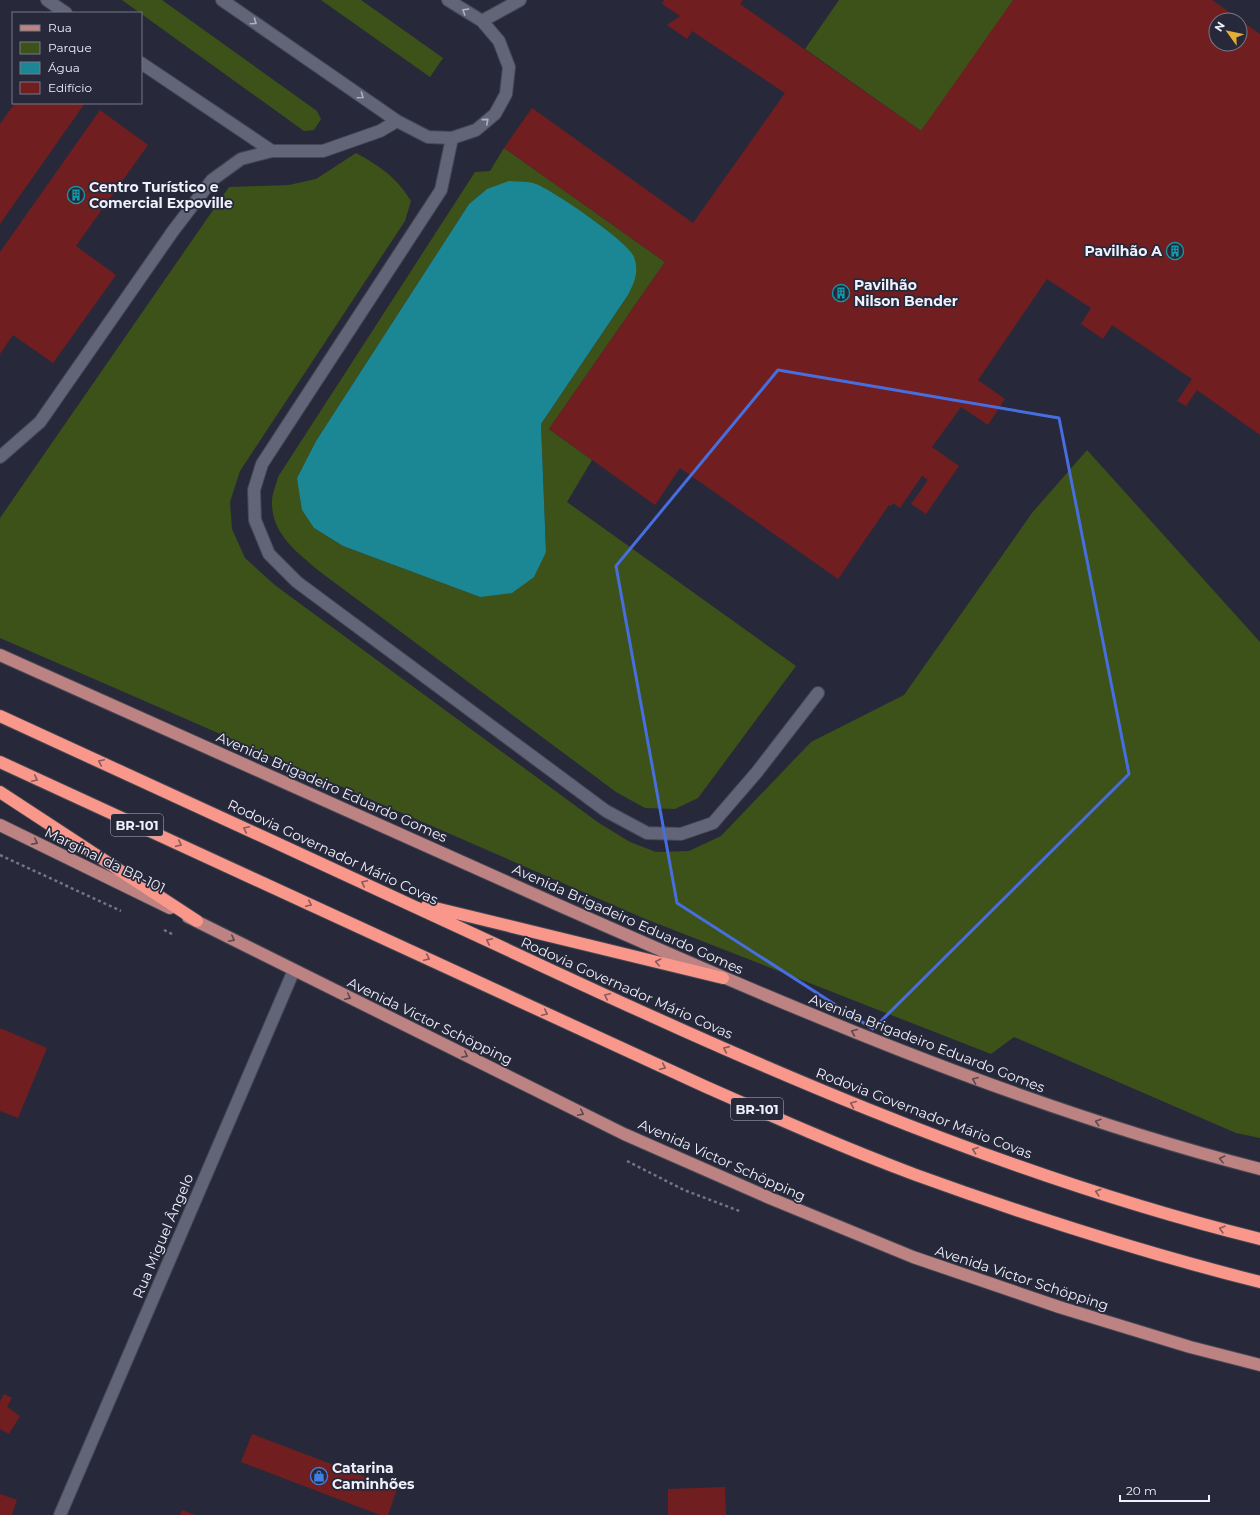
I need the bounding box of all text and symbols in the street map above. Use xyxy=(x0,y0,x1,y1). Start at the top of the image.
one-way arrow xyxy=(462,8,469,15)
legend xyxy=(12,12,142,104)
north arrow xyxy=(1208,12,1248,52)
one-way arrow xyxy=(250,17,257,25)
text: N xyxy=(1211,19,1228,34)
text: Rua xyxy=(48,20,72,35)
text: Parque xyxy=(48,40,92,55)
text: Água xyxy=(48,60,80,75)
text: Edifício xyxy=(48,80,92,95)
one-way arrow xyxy=(357,91,364,99)
one-way arrow xyxy=(482,119,489,126)
place label: Centro Turístico e Comercial Expoville xyxy=(89,178,233,212)
building icon: Centro Turístico e Comercial Expoville xyxy=(66,185,86,205)
building icon: Pavilhão A xyxy=(1165,241,1185,261)
place label: Pavilhão A xyxy=(1084,242,1162,260)
place label: Pavilhão Nilson Bender xyxy=(854,276,958,310)
building icon: Pavilhão Nilson Bender xyxy=(831,283,851,303)
street label: Avenida Brigadeiro Eduardo Gomes xyxy=(214,728,450,846)
one-way arrow xyxy=(97,759,105,767)
one-way arrow xyxy=(31,774,39,782)
street label: Rodovia Governador Mário Covas xyxy=(225,795,441,909)
road number: BR-101 xyxy=(111,814,163,836)
street label: Marginal da BR-101 xyxy=(42,823,168,897)
one-way arrow xyxy=(242,826,250,834)
one-way arrow xyxy=(31,837,38,845)
one-way arrow xyxy=(175,839,183,847)
street label: Avenida Brigadeiro Eduardo Gomes xyxy=(510,860,746,978)
one-way arrow xyxy=(360,880,368,888)
one-way arrow xyxy=(305,899,312,907)
street label: Rodovia Governador Mário Covas xyxy=(518,933,736,1043)
one-way arrow xyxy=(228,934,235,942)
one-way arrow xyxy=(486,938,494,946)
one-way arrow xyxy=(423,953,430,961)
one-way arrow xyxy=(655,959,661,967)
street label: Avenida Victor Schöpping xyxy=(345,973,515,1069)
street label: Avenida Brigadeiro Eduardo Gomes xyxy=(807,990,1048,1096)
one-way arrow xyxy=(344,992,352,1000)
one-way arrow xyxy=(604,993,611,1001)
one-way arrow xyxy=(541,1008,548,1016)
one-way arrow xyxy=(850,1029,858,1037)
one-way arrow xyxy=(722,1046,730,1054)
one-way arrow xyxy=(461,1050,468,1058)
one-way arrow xyxy=(659,1062,666,1070)
street label: Rodovia Governador Mário Covas xyxy=(813,1063,1035,1163)
one-way arrow xyxy=(971,1076,978,1084)
road number: BR-101 xyxy=(731,1098,783,1120)
one-way arrow xyxy=(850,1101,857,1109)
one-way arrow xyxy=(577,1108,585,1115)
street label: Avenida Victor Schöpping xyxy=(636,1115,808,1205)
one-way arrow xyxy=(1094,1118,1101,1127)
one-way arrow xyxy=(971,1146,978,1155)
one-way arrow xyxy=(1219,1155,1226,1164)
street label: Rua Miguel Ângelo xyxy=(129,1171,197,1301)
one-way arrow xyxy=(1094,1188,1101,1197)
one-way arrow xyxy=(1219,1225,1226,1234)
street label: Avenida Victor Schöpping xyxy=(933,1241,1111,1315)
place label: Catarina Caminhões xyxy=(332,1459,415,1493)
shop icon: Catarina Caminhões xyxy=(309,1466,329,1486)
scale bar xyxy=(1120,1477,1209,1503)
text: 20 m xyxy=(1126,1483,1157,1498)

